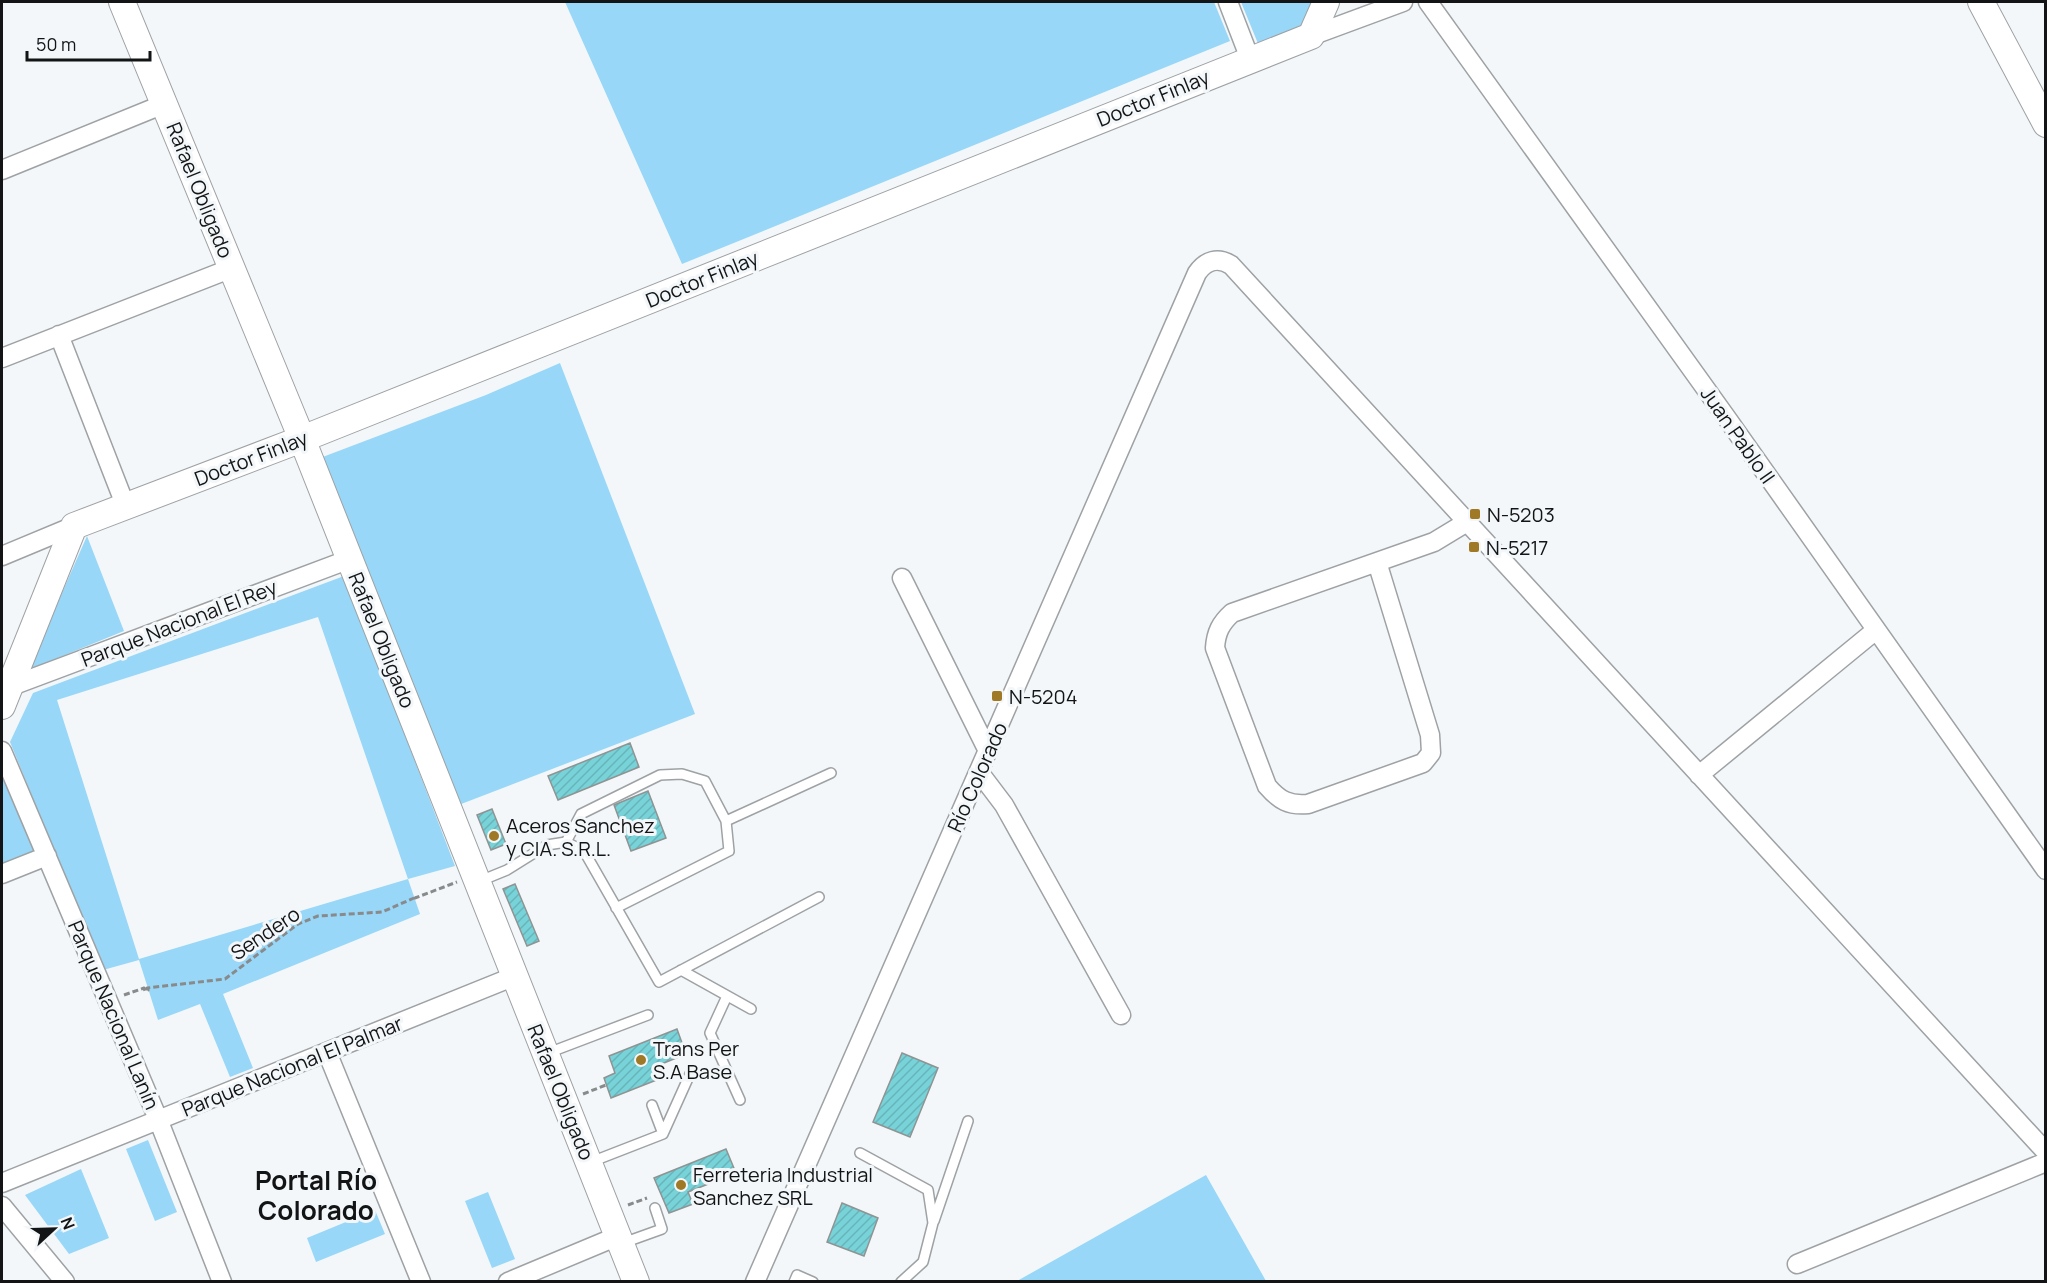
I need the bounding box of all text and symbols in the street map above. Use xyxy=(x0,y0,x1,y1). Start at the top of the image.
scale bar xyxy=(27,24,150,62)
text: 50 m xyxy=(36,32,76,56)
street label: Doctor Finlay xyxy=(1093,63,1214,133)
street label: Rafael Obligado xyxy=(160,118,240,262)
street label: Doctor Finlay xyxy=(642,244,763,314)
street label: Juan Pablo II xyxy=(1695,381,1781,489)
street label: Doctor Finlay xyxy=(190,424,312,492)
place label: N-5203 xyxy=(1487,501,1555,528)
marker: N-5203 xyxy=(1468,507,1482,521)
place label: N-5217 xyxy=(1486,534,1548,561)
marker: N-5217 xyxy=(1467,540,1481,554)
street label: Rafael Obligado xyxy=(342,568,422,712)
street label: Parque Nacional El Rey xyxy=(77,573,281,673)
place label: N-5204 xyxy=(1009,683,1077,710)
marker: N-5204 xyxy=(990,689,1004,703)
street label: Río Colorado xyxy=(941,718,1013,836)
place label: Aceros Sanchez y CIA. S.R.L. xyxy=(506,812,655,862)
marker: Aceros Sanchez y CIA. S.R.L. xyxy=(487,829,501,843)
street label: Sendero xyxy=(225,900,305,966)
street label: Parque Nacional Lanín xyxy=(62,916,166,1114)
street label: Parque Nacional El Palmar xyxy=(178,1009,406,1123)
street label: Rafael Obligado xyxy=(521,1020,601,1164)
place label: Trans Per S.A Base xyxy=(653,1035,739,1085)
marker: Trans Per S.A Base xyxy=(634,1053,648,1067)
place label: Ferreteria Industrial Sanchez SRL xyxy=(693,1161,873,1211)
district label: Portal Río Colorado xyxy=(255,1162,377,1228)
marker: Ferreteria Industrial Sanchez SRL xyxy=(674,1178,688,1192)
north arrow xyxy=(24,1199,84,1259)
text: N xyxy=(56,1214,80,1233)

